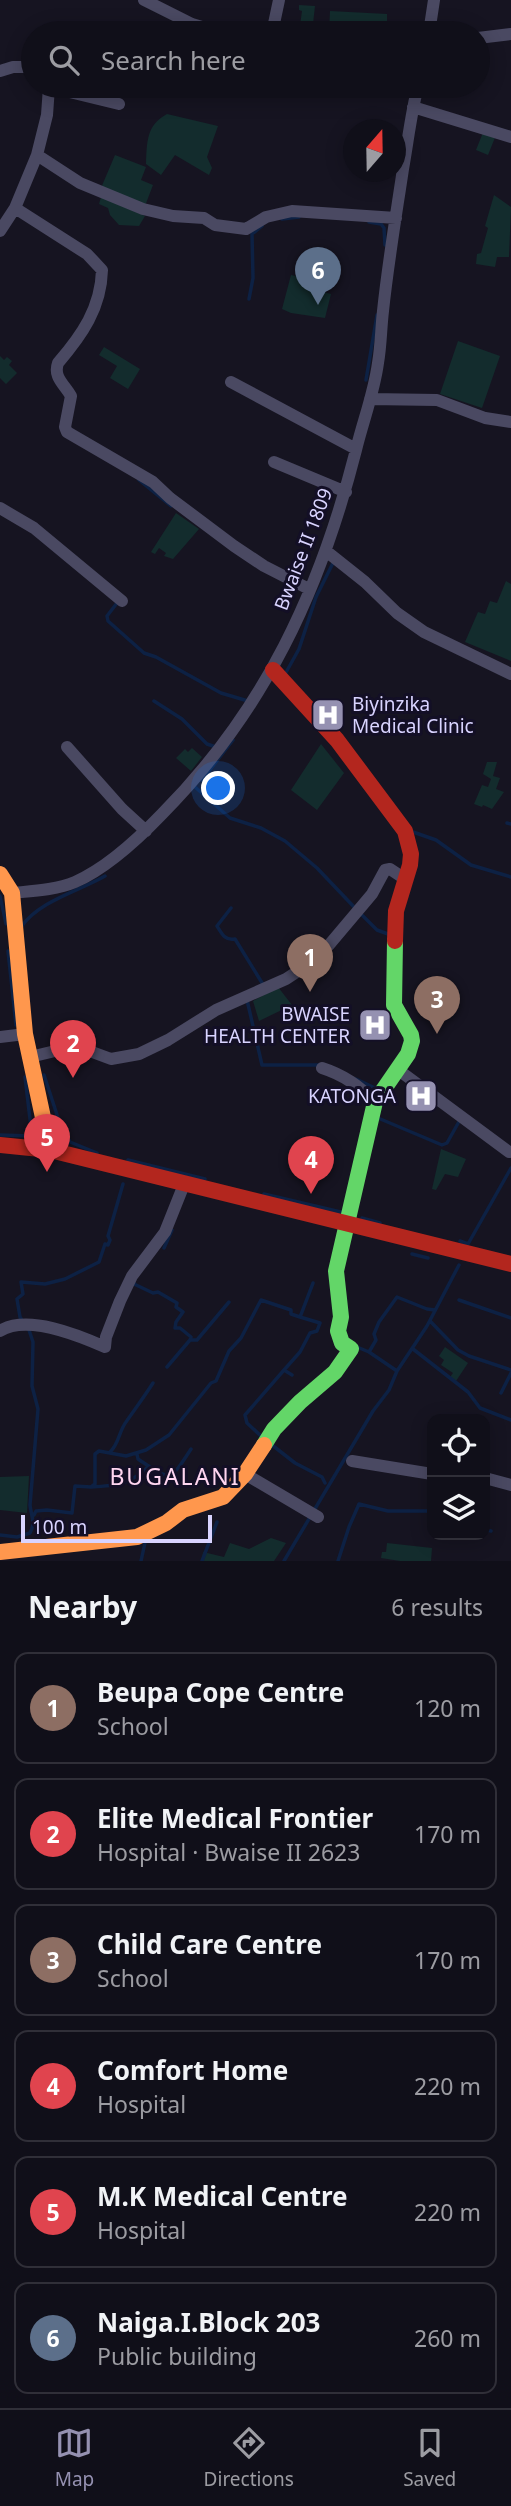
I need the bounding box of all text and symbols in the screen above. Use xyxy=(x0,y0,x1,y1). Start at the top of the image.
search box xyxy=(21,21,490,98)
icon: search xyxy=(45,41,83,79)
text: Search here xyxy=(101,42,246,78)
north arrow xyxy=(343,119,406,182)
pin: 6 xyxy=(295,247,341,305)
street label: Bwaise II 1809 xyxy=(268,484,338,614)
place label: Biyinzika Medical Clinic xyxy=(352,691,474,739)
hospital icon: Biyinzika Medical Clinic xyxy=(309,696,347,734)
your location xyxy=(201,771,235,805)
pin: 1 xyxy=(287,934,333,992)
pin: 3 xyxy=(414,976,460,1034)
place label: BWAISE HEALTH CENTER xyxy=(204,1001,350,1049)
hospital icon: BWAISE HEALTH CENTER xyxy=(356,1006,394,1044)
pin: 2 xyxy=(50,1020,96,1078)
hospital icon: KATONGA xyxy=(402,1077,440,1115)
place label: KATONGA xyxy=(308,1083,397,1109)
pin: 5 xyxy=(24,1114,70,1172)
pin: 4 xyxy=(288,1136,334,1194)
map controls xyxy=(427,1414,490,1540)
button: locate xyxy=(427,1414,490,1477)
district label: BUGALANI xyxy=(109,1460,241,1492)
button: layers xyxy=(427,1477,490,1540)
scale bar xyxy=(21,1512,212,1544)
text: 100 m xyxy=(32,1514,87,1540)
text: Nearby xyxy=(28,1586,137,1627)
text: 6 results xyxy=(391,1591,483,1623)
text: Beupa Cope Centre xyxy=(97,1674,344,1710)
text: 1 xyxy=(46,1692,60,1724)
text: 120 m xyxy=(414,1692,481,1724)
text: School xyxy=(97,1710,169,1742)
text: Elite Medical Frontier xyxy=(97,1800,373,1836)
text: 2 xyxy=(46,1818,60,1850)
text: 170 m xyxy=(414,1818,481,1850)
text: Hospital · Bwaise II 2623 xyxy=(97,1836,360,1868)
text: Child Care Centre xyxy=(97,1926,322,1962)
text: 3 xyxy=(46,1944,60,1976)
text: 170 m xyxy=(414,1944,481,1976)
text: School xyxy=(97,1962,169,1994)
text: Comfort Home xyxy=(97,2052,288,2088)
text: 4 xyxy=(46,2070,60,2102)
text: 220 m xyxy=(414,2070,481,2102)
text: Hospital xyxy=(97,2088,186,2120)
text: M.K Medical Centre xyxy=(97,2178,348,2214)
text: 5 xyxy=(46,2196,60,2228)
text: 220 m xyxy=(414,2196,481,2228)
text: Hospital xyxy=(97,2214,186,2246)
text: Naiga.I.Block 203 xyxy=(97,2304,320,2340)
text: 6 xyxy=(46,2322,60,2354)
text: 260 m xyxy=(414,2322,481,2354)
text: Public building xyxy=(97,2340,257,2372)
tab: Map xyxy=(55,2424,94,2492)
tab: Directions xyxy=(204,2424,294,2492)
tab: Saved xyxy=(403,2424,456,2492)

